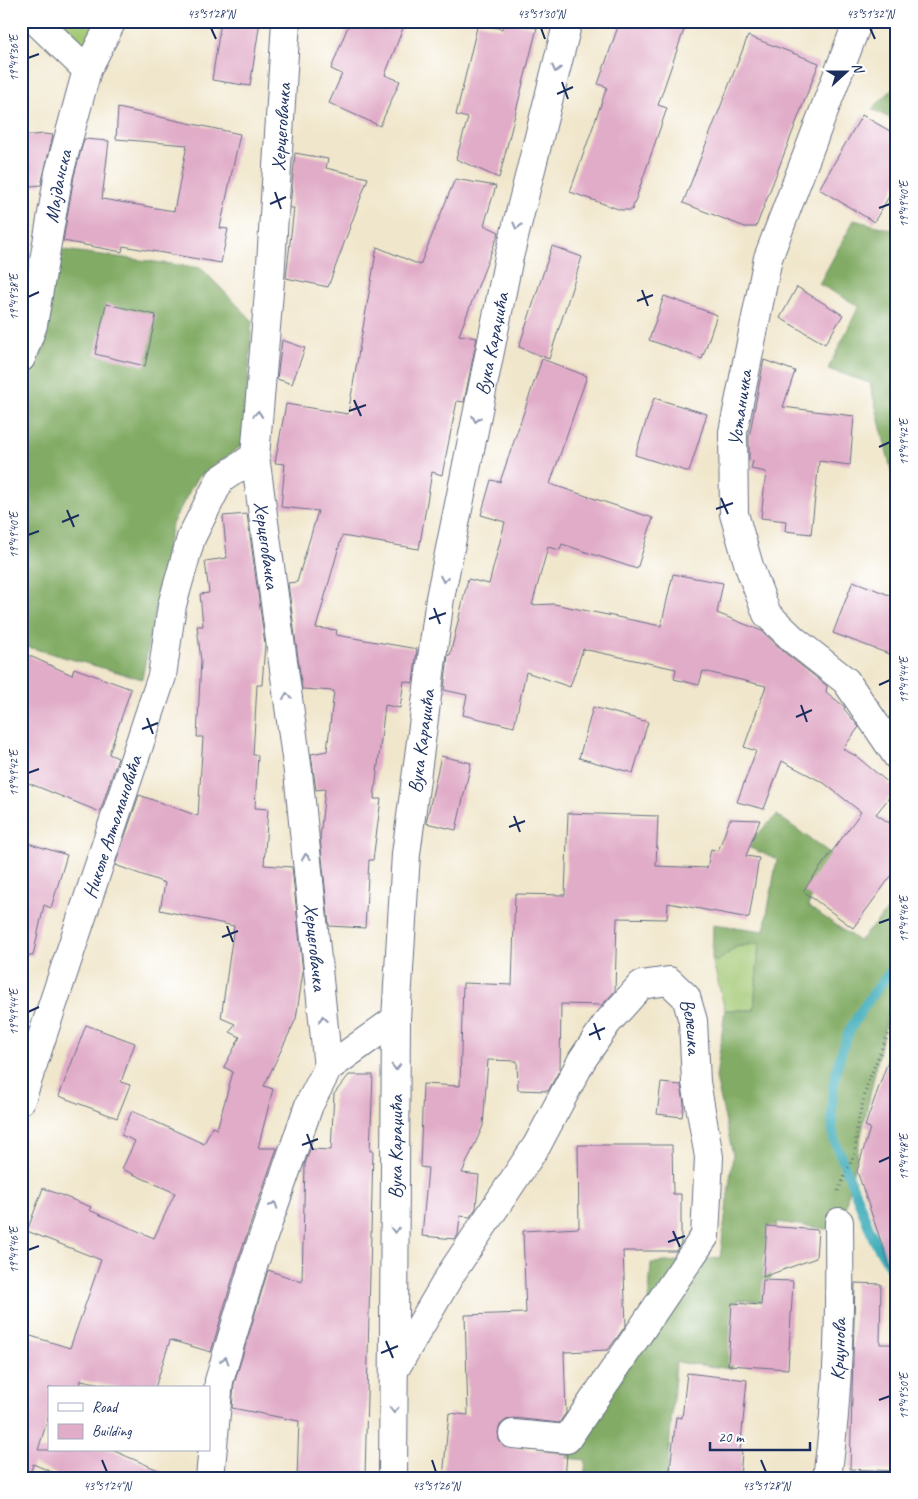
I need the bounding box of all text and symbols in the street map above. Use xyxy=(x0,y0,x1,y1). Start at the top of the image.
text: 43°51'28"N xyxy=(187,6,236,22)
text: 43°51'30"N xyxy=(517,6,566,22)
text: 43°51'32"N xyxy=(846,6,895,22)
text: 19°49'36"E xyxy=(6,33,22,81)
north arrow xyxy=(820,48,870,98)
text: N xyxy=(848,60,868,77)
one-way arrow xyxy=(551,64,562,73)
street label: Херцеговачка xyxy=(265,80,297,172)
street label: Мајданска xyxy=(38,145,78,225)
text: 19°49'40"E xyxy=(896,179,912,227)
one-way arrow xyxy=(512,222,523,231)
text: 19°49'38"E xyxy=(6,272,22,320)
street label: Вука Караџића xyxy=(469,289,514,397)
street label: Устаничка xyxy=(722,367,758,447)
one-way arrow xyxy=(252,409,263,417)
one-way arrow xyxy=(472,415,482,424)
text: 19°49'42"E xyxy=(896,417,912,465)
street label: Херцеговачка xyxy=(249,500,286,592)
text: 19°49'40"E xyxy=(6,510,22,558)
one-way arrow xyxy=(439,574,450,583)
text: 19°49'44"E xyxy=(896,655,912,703)
street label: Вука Караџића xyxy=(402,687,440,795)
one-way arrow xyxy=(282,692,293,700)
text: 19°49'42"E xyxy=(6,748,22,796)
street label: Николе Алтомановића xyxy=(76,751,148,901)
one-way arrow xyxy=(301,853,312,861)
text: 19°49'46"E xyxy=(896,894,912,942)
street label: Херцеговачка xyxy=(299,902,333,994)
text: 19°49'44"E xyxy=(6,987,22,1035)
street label: Велешка xyxy=(675,995,707,1057)
one-way arrow xyxy=(318,1015,329,1023)
one-way arrow xyxy=(391,1064,401,1072)
street label: Вука Караџића xyxy=(382,1094,408,1199)
text: 19°49'48"E xyxy=(896,1132,912,1180)
one-way arrow xyxy=(268,1202,278,1210)
text: 19°49'46"E xyxy=(6,1225,22,1273)
one-way arrow xyxy=(390,1226,400,1234)
street label: Крцунова xyxy=(824,1317,851,1381)
one-way arrow xyxy=(220,1357,230,1365)
text: 19°49'50"E xyxy=(896,1371,912,1419)
legend xyxy=(48,1386,210,1452)
text: Road xyxy=(92,1398,119,1417)
one-way arrow xyxy=(389,1406,399,1414)
scale bar xyxy=(710,1419,810,1451)
text: Building xyxy=(92,1422,132,1441)
text: 20 m xyxy=(718,1428,745,1447)
text: 43°51'24"N xyxy=(83,1478,132,1494)
text: 43°51'26"N xyxy=(412,1478,461,1494)
text: 43°51'28"N xyxy=(742,1478,791,1494)

